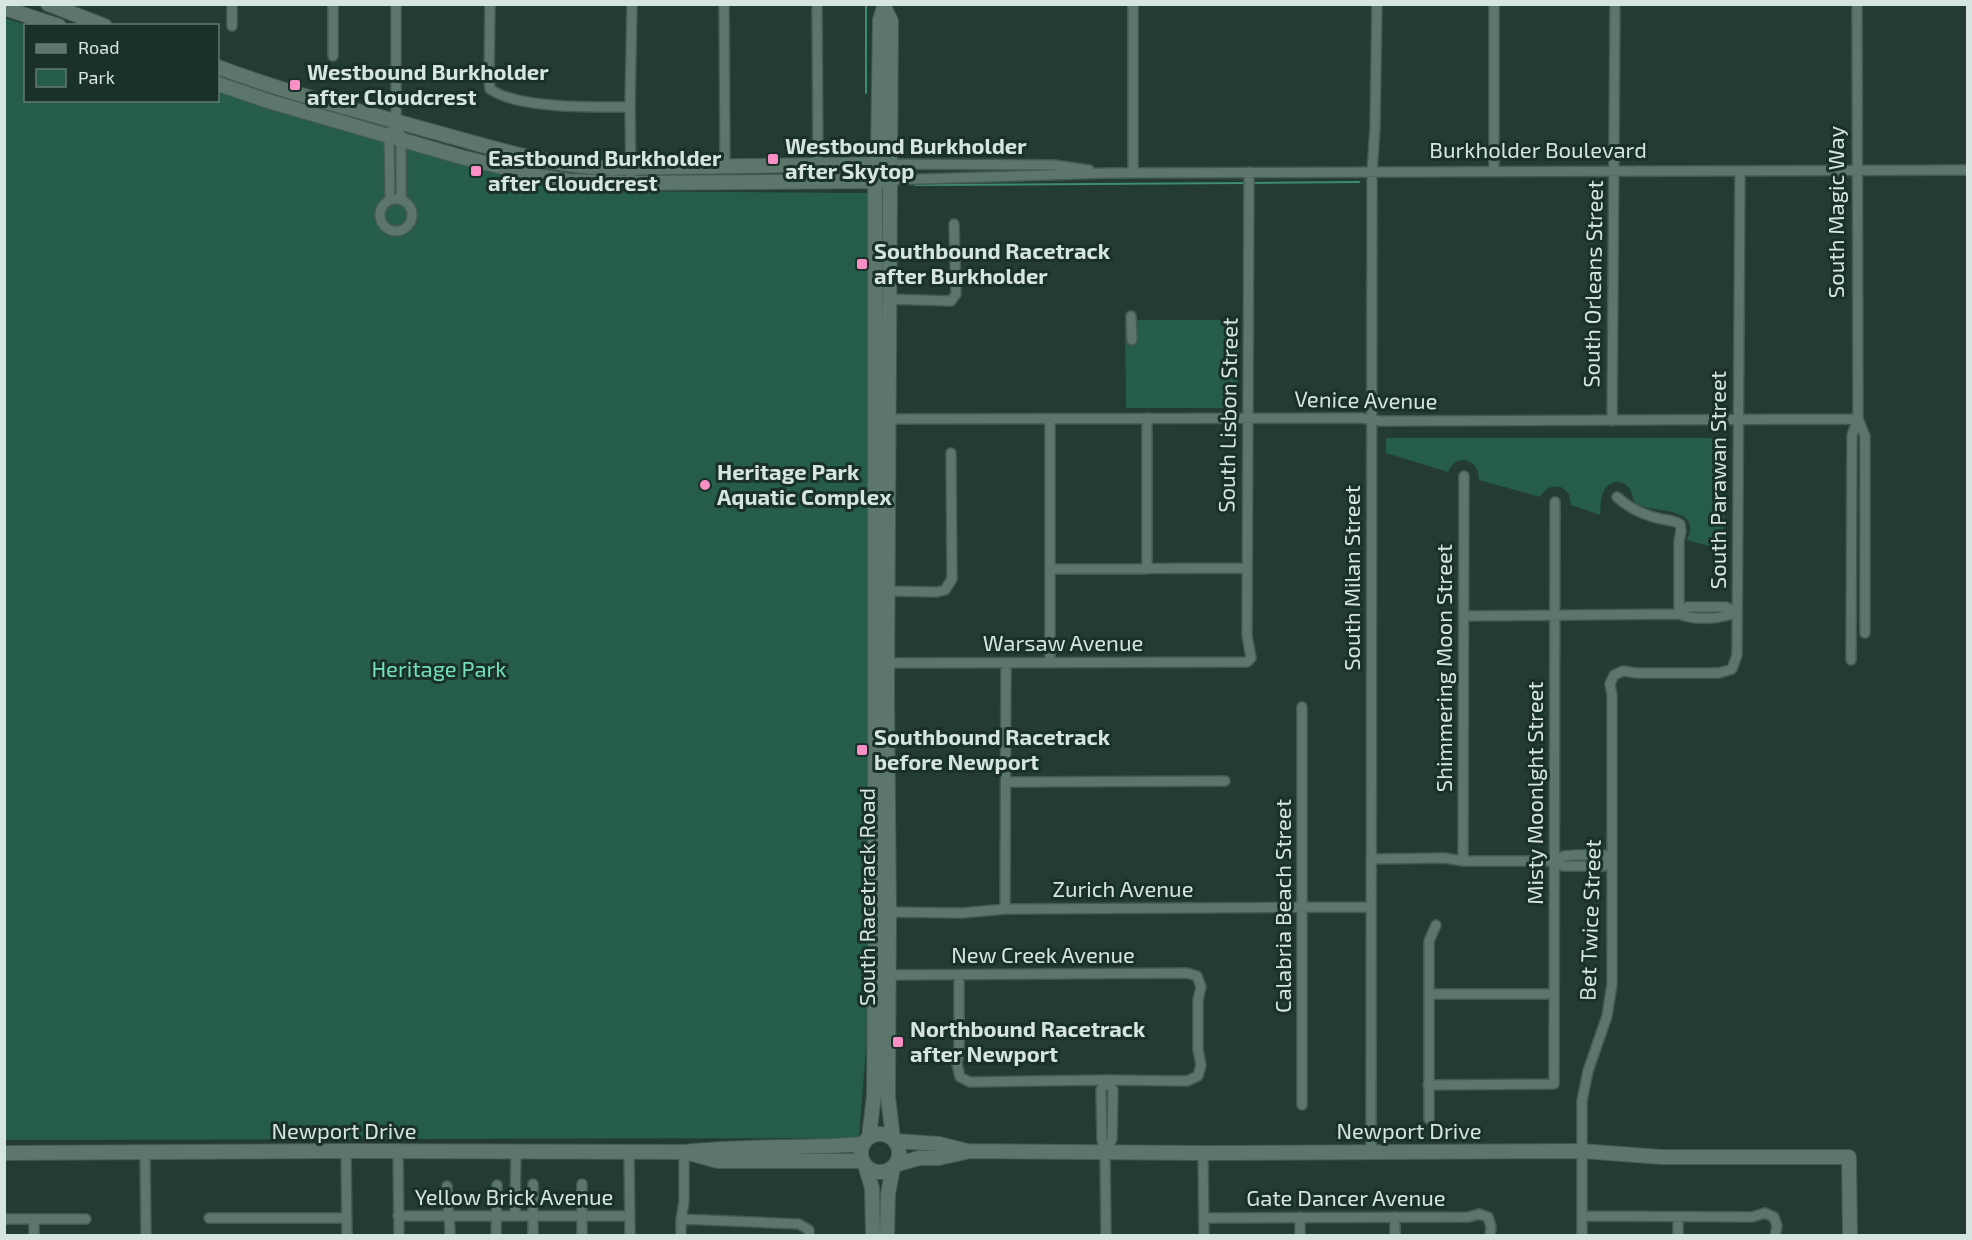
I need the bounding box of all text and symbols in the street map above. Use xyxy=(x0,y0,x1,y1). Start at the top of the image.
legend xyxy=(24,24,219,102)
text: Road xyxy=(78,36,119,58)
place label: Westbound Burkholder after Cloudcrest xyxy=(307,58,549,109)
text: Park xyxy=(78,66,115,88)
marker: Westbound Burkholder after Cloudcrest xyxy=(288,78,302,92)
street label: South Magic Way xyxy=(1822,126,1848,298)
place label: Westbound Burkholder after Skytop xyxy=(785,132,1027,184)
street label: Burkholder Boulevard xyxy=(1429,136,1647,162)
place label: Eastbound Burkholder after Cloudcrest xyxy=(488,144,722,195)
marker: Westbound Burkholder after Skytop xyxy=(766,152,780,166)
marker: Eastbound Burkholder after Cloudcrest xyxy=(469,164,483,178)
street label: South Orleans Street xyxy=(1577,180,1607,388)
place label: Southbound Racetrack after Burkholder xyxy=(874,237,1111,288)
marker: Southbound Racetrack after Burkholder xyxy=(855,257,869,271)
street label: South Lisbon Street xyxy=(1212,317,1242,513)
street label: South Parawan Street xyxy=(1704,371,1730,589)
street label: Venice Avenue xyxy=(1294,385,1438,413)
place label: Heritage Park Aquatic Complex xyxy=(717,458,892,509)
marker: Heritage Park Aquatic Complex xyxy=(698,478,712,492)
street label: South Milan Street xyxy=(1338,485,1364,671)
street label: Shimmering Moon Street xyxy=(1430,544,1456,792)
street label: Warsaw Avenue xyxy=(983,629,1143,655)
park label: Heritage Park xyxy=(371,655,507,681)
street label: Misty Moonlght Street xyxy=(1521,681,1547,905)
place label: Southbound Racetrack before Newport xyxy=(874,723,1111,774)
marker: Southbound Racetrack before Newport xyxy=(855,743,869,757)
street label: South Racetrack Road xyxy=(853,788,879,1006)
street label: Calabria Beach Street xyxy=(1269,799,1295,1013)
street label: Bet Twice Street xyxy=(1573,839,1605,1001)
street label: Zurich Avenue xyxy=(1053,875,1193,901)
street label: New Creek Avenue xyxy=(951,941,1135,967)
place label: Northbound Racetrack after Newport xyxy=(910,1015,1146,1066)
marker: Northbound Racetrack after Newport xyxy=(891,1035,905,1049)
street label: Newport Drive xyxy=(271,1117,417,1143)
street label: Newport Drive xyxy=(1336,1117,1482,1143)
street label: Yellow Brick Avenue xyxy=(415,1183,613,1209)
street label: Gate Dancer Avenue xyxy=(1246,1184,1446,1210)

